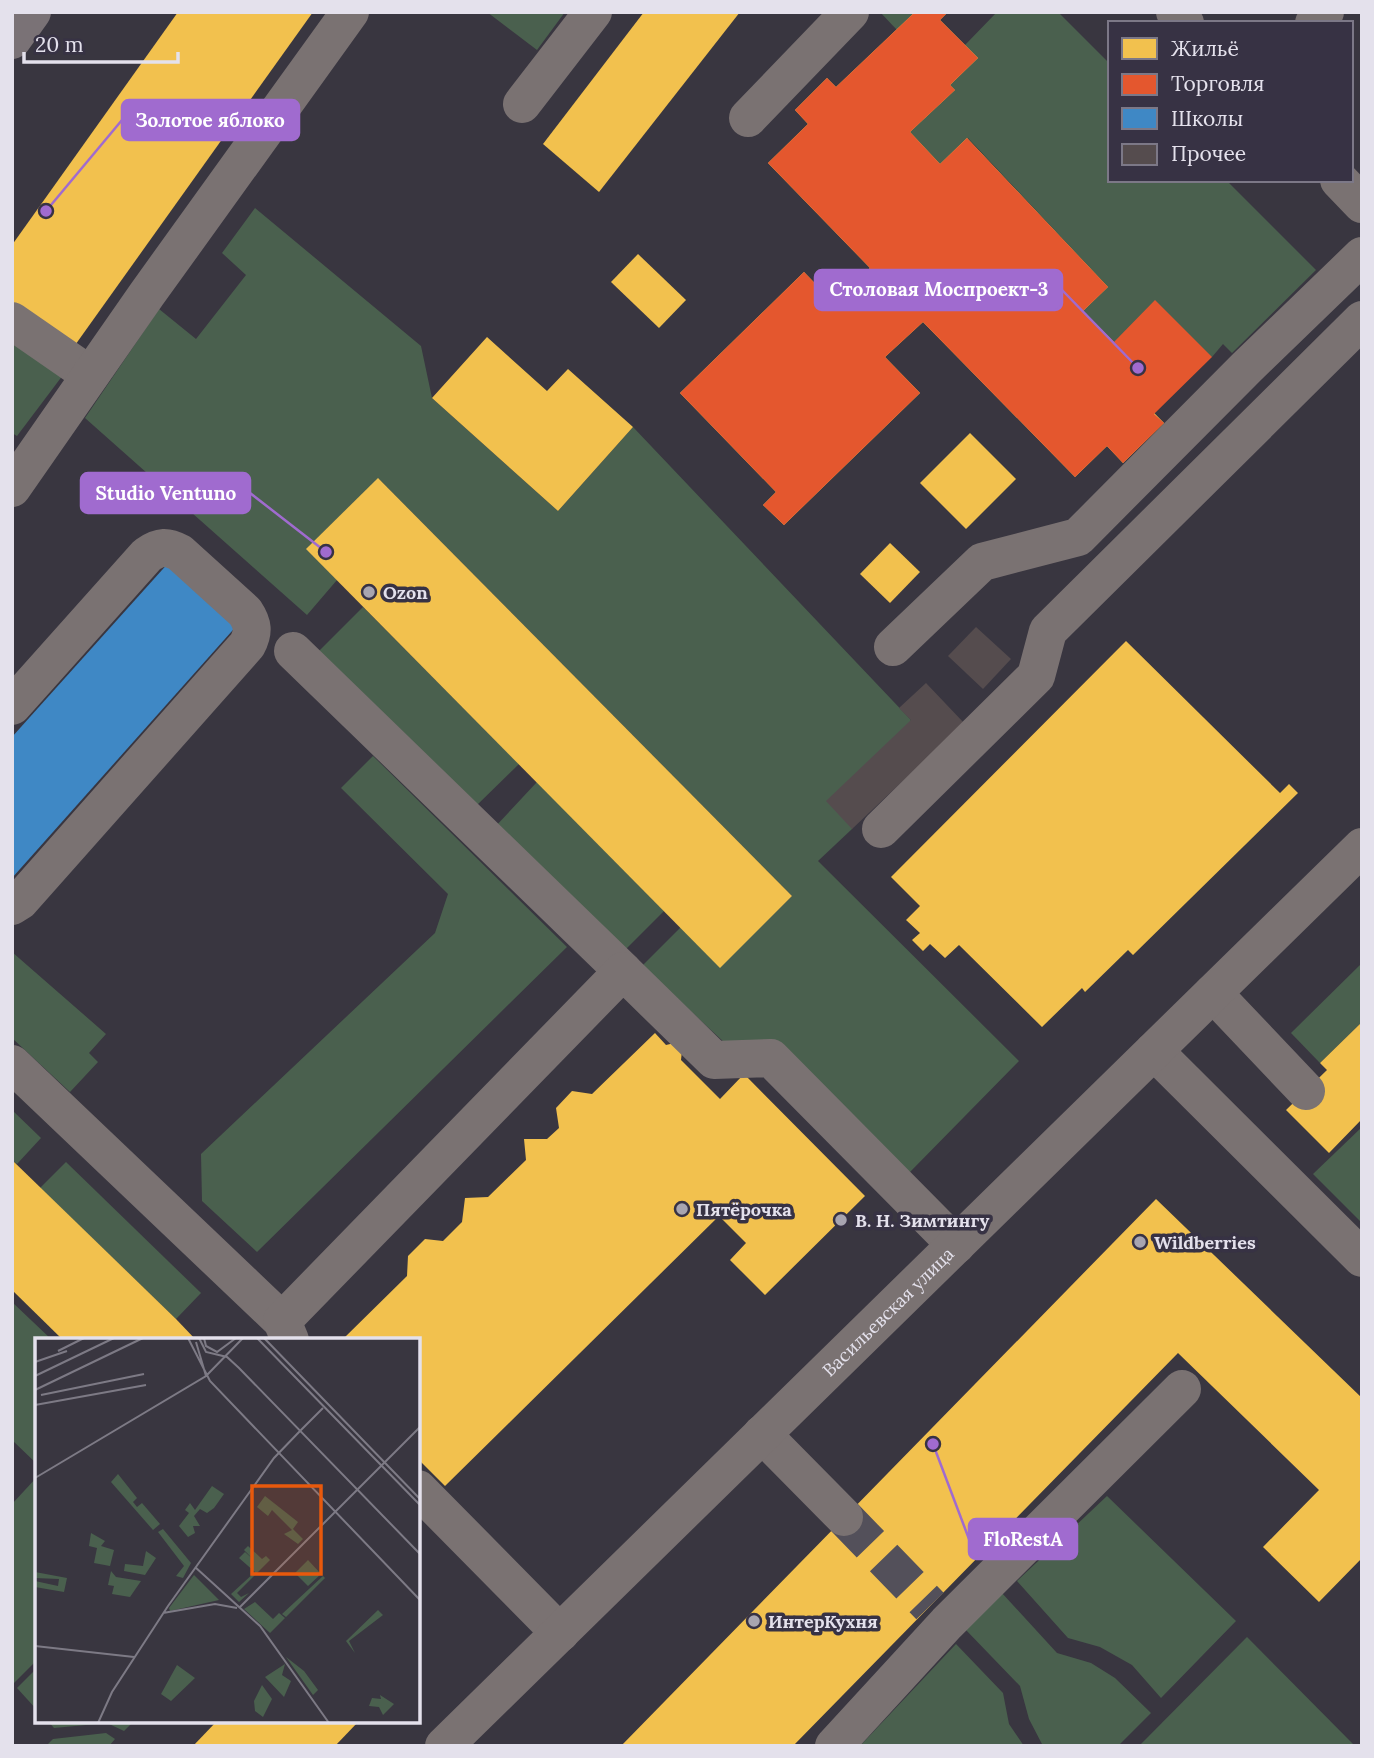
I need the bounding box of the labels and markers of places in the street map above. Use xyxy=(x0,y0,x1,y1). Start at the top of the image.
callout: Золотое яблоко xyxy=(122,100,299,140)
callout: Столовая Моспроект-3 xyxy=(815,270,1062,310)
callout: Studio Ventuno xyxy=(81,473,250,513)
place label: Ozon xyxy=(383,581,428,604)
marker: Ozon xyxy=(361,584,377,600)
place label: Пятёрочка xyxy=(696,1198,792,1221)
marker: Пятёрочка xyxy=(674,1201,690,1217)
place label: В. Н. Зимтингу xyxy=(855,1209,989,1232)
marker: В. Н. Зимтингу xyxy=(833,1212,849,1228)
place label: Wildberries xyxy=(1154,1231,1256,1254)
marker: Wildberries xyxy=(1132,1234,1148,1250)
callout: FloRestA xyxy=(969,1519,1077,1559)
place label: ИнтерКухня xyxy=(768,1610,878,1633)
marker: ИнтерКухня xyxy=(746,1613,762,1629)

